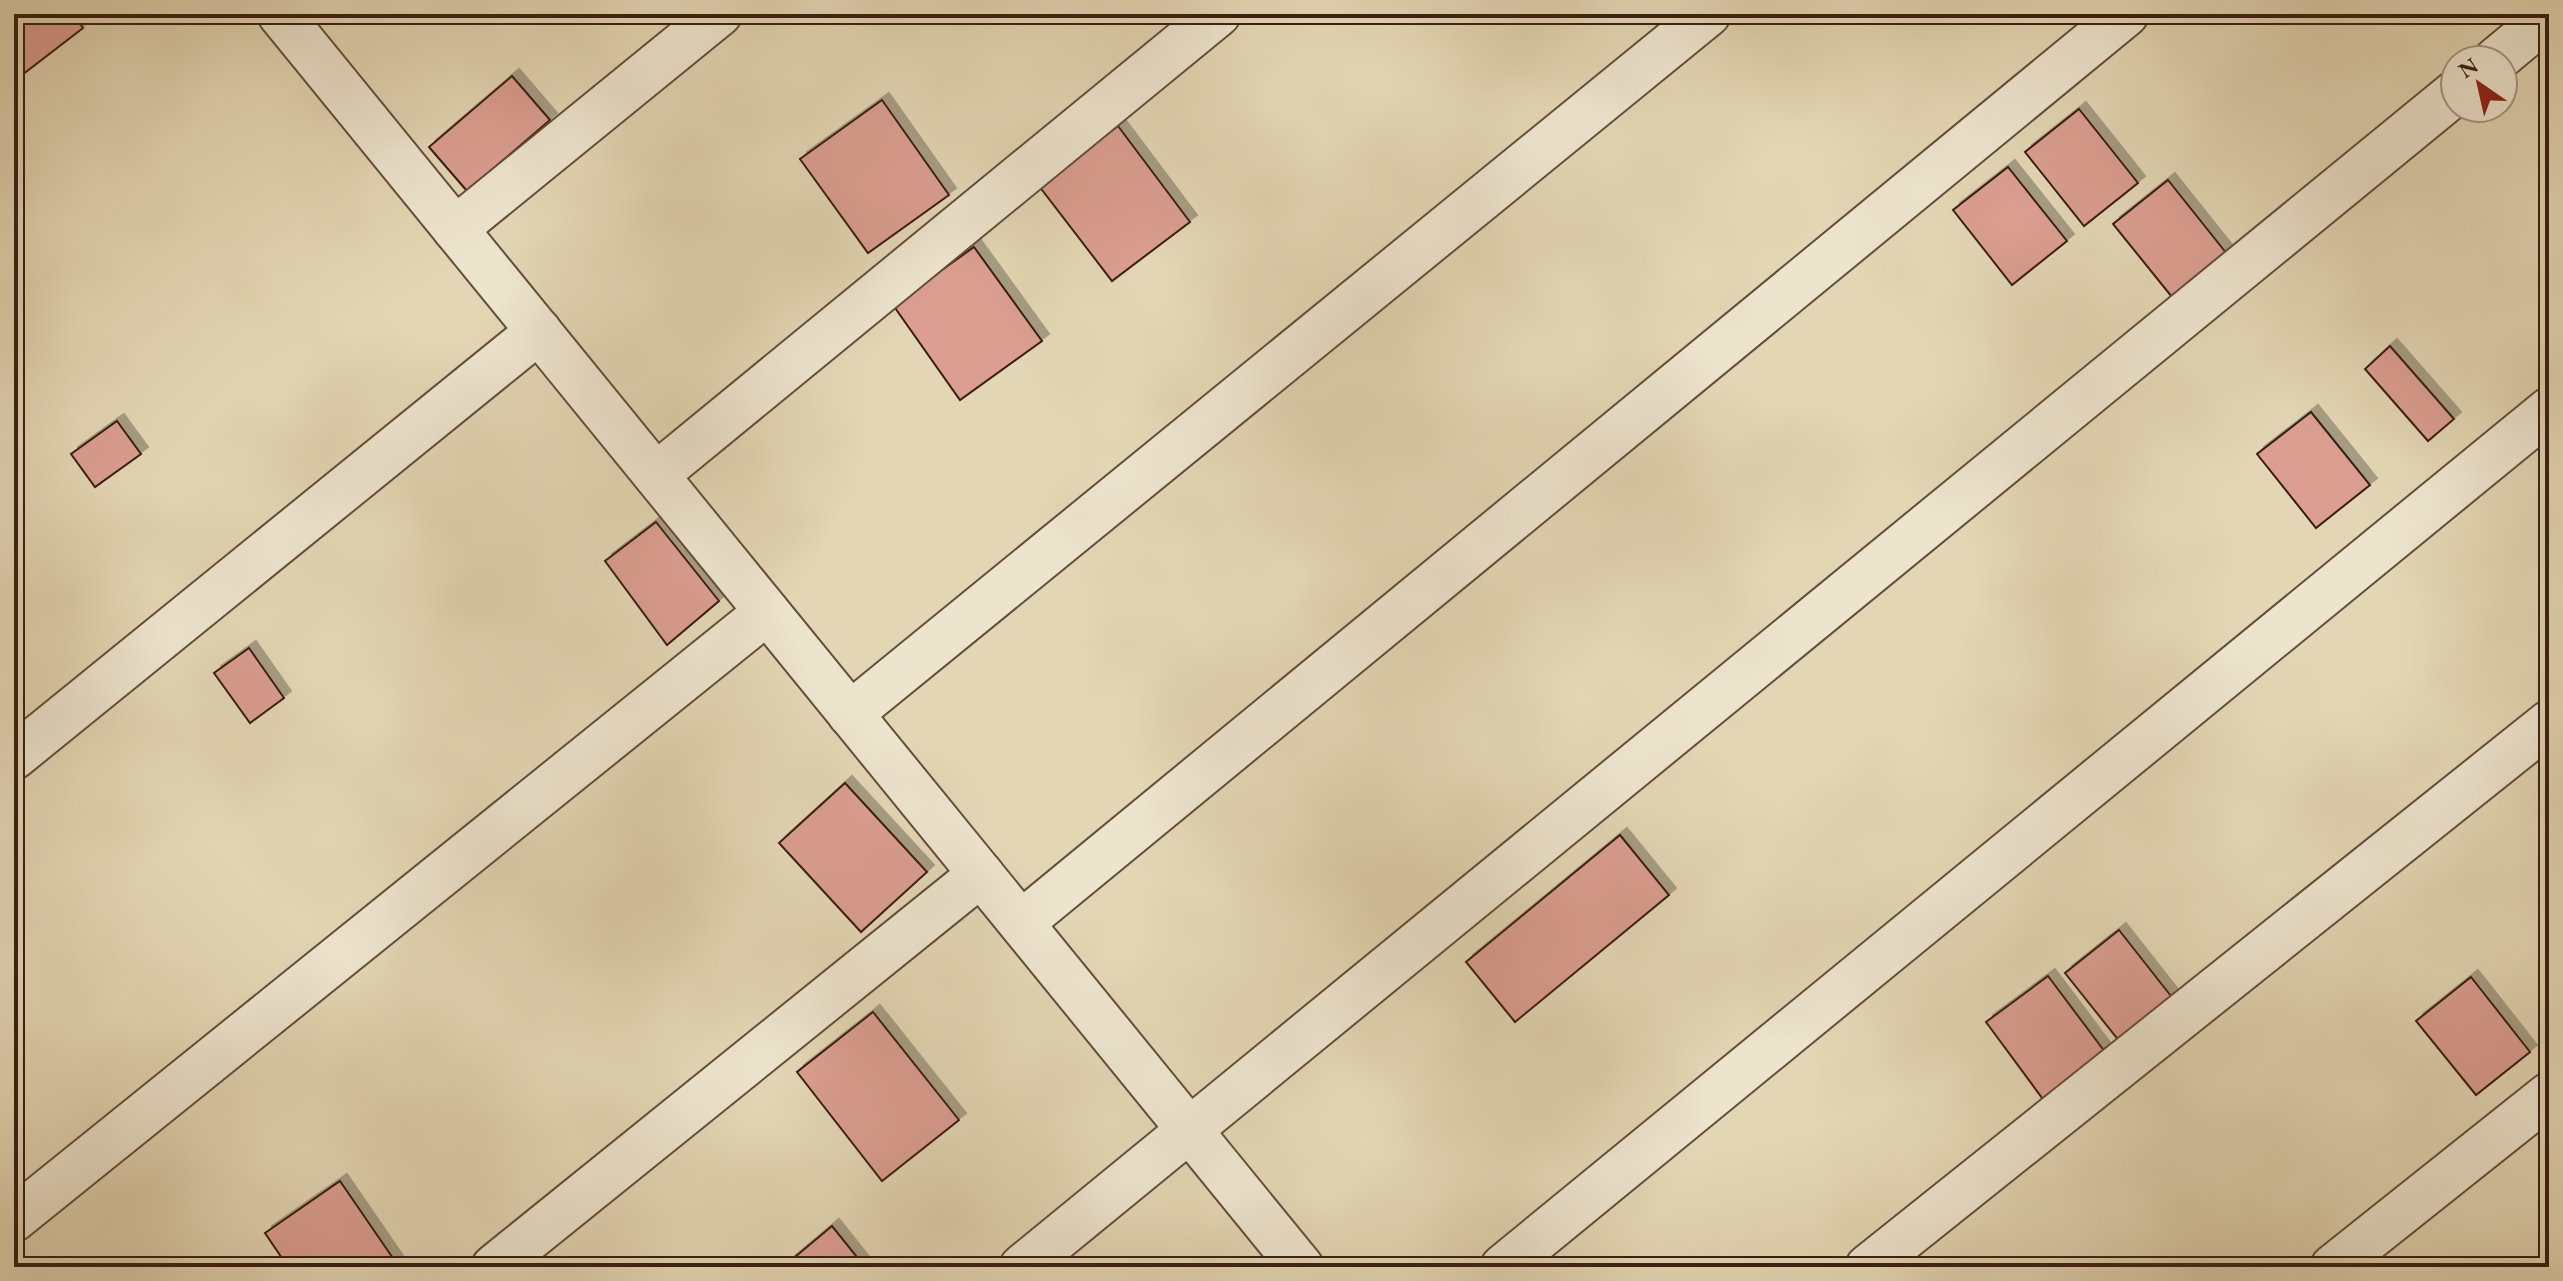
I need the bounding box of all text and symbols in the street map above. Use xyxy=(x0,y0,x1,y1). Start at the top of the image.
north arrow xyxy=(2439,44,2519,124)
text: N xyxy=(2453,51,2484,85)

